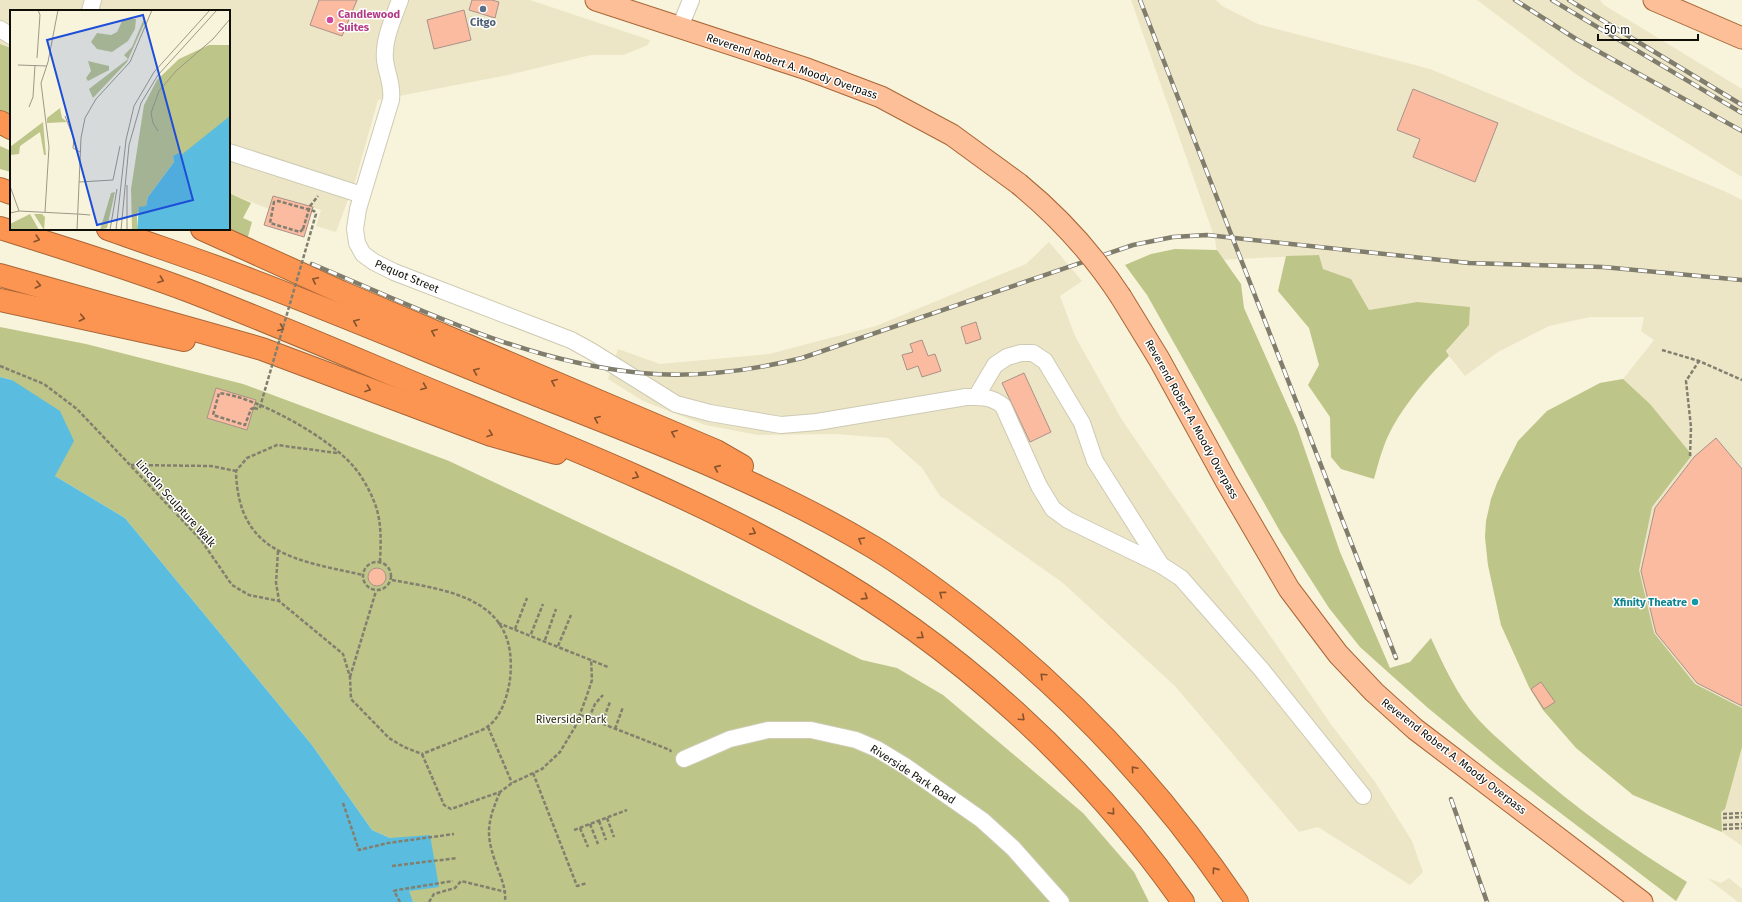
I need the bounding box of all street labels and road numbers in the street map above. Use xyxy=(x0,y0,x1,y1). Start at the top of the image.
street label: Reverend Robert A. Moody Overpass xyxy=(705,31,879,102)
street label: Pequot Street xyxy=(373,257,441,296)
street label: Reverend Robert A. Moody Overpass xyxy=(1142,337,1241,501)
street label: Lincoln Sculpture Walk xyxy=(133,457,219,550)
street label: Reverend Robert A. Moody Overpass xyxy=(1379,696,1529,817)
street label: Riverside Park Road xyxy=(868,742,958,807)

